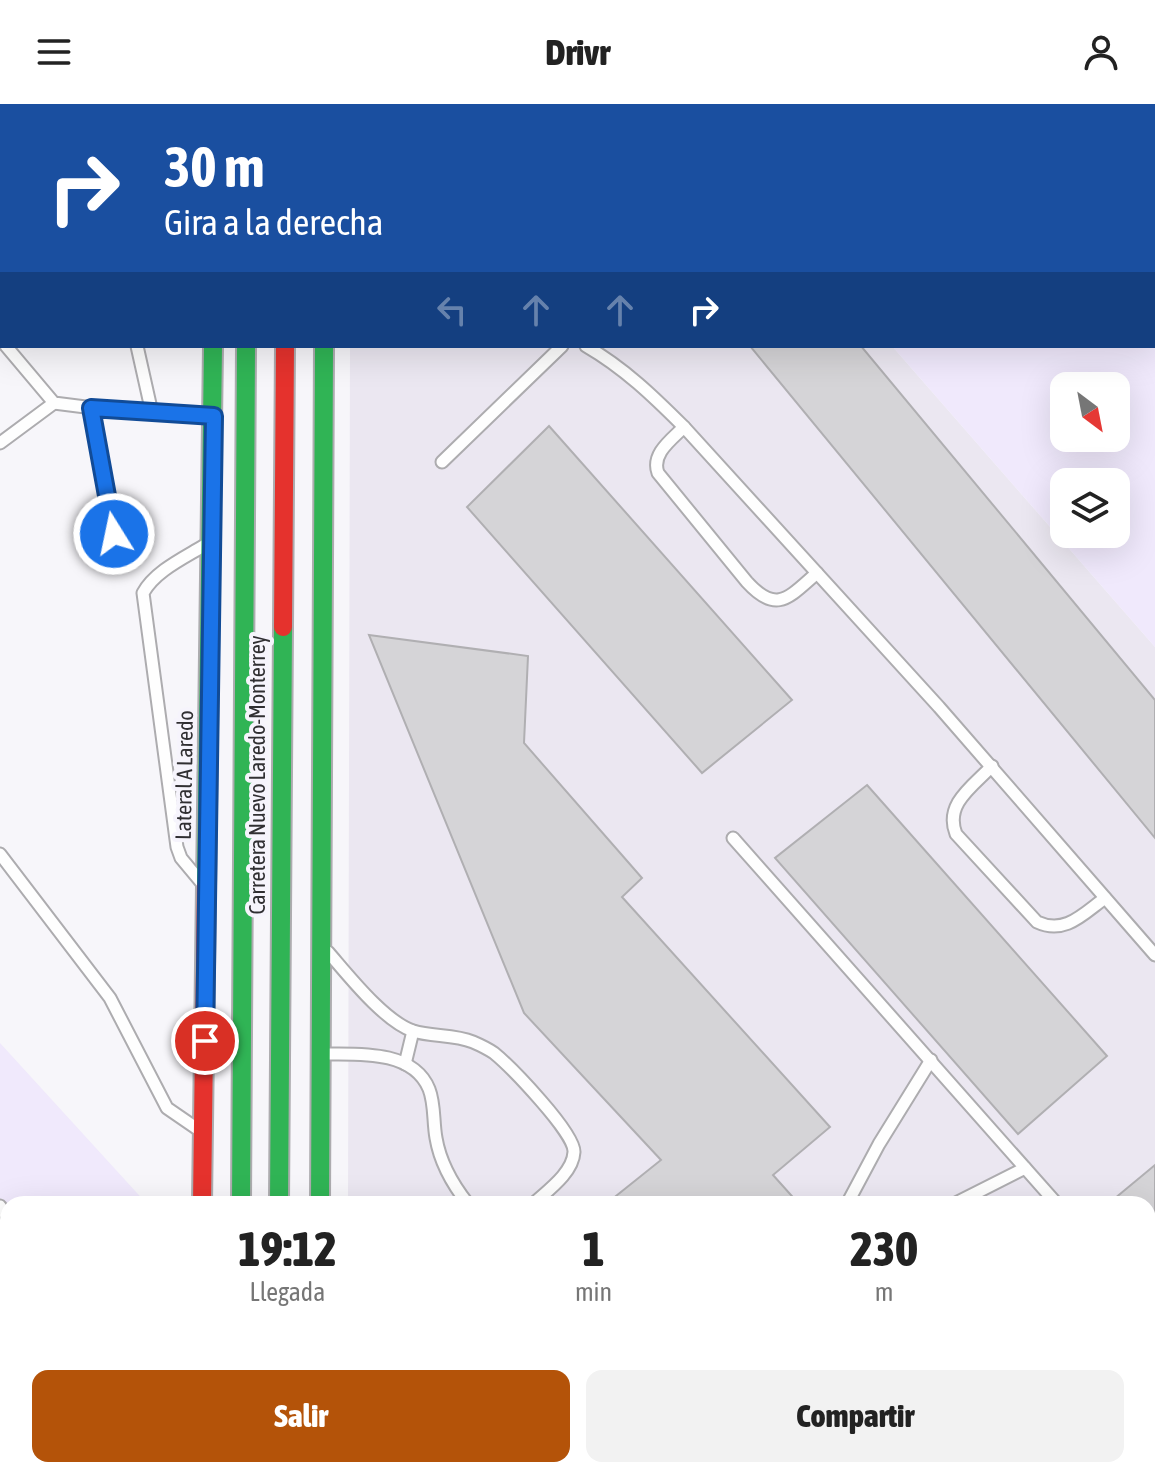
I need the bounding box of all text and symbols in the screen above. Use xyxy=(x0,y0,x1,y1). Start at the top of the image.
icon: menu xyxy=(32,30,76,74)
icon: person xyxy=(1079,30,1123,74)
text: Drivr xyxy=(545,31,610,73)
text: 30 m xyxy=(164,135,265,199)
icon: right xyxy=(32,136,136,240)
text: Gira a la derecha xyxy=(164,201,384,243)
icon: left xyxy=(430,288,474,332)
icon: ahead xyxy=(514,288,558,332)
icon: ahead xyxy=(598,288,642,332)
icon: right xyxy=(682,288,726,332)
north arrow xyxy=(1050,372,1130,452)
map controls xyxy=(1050,372,1130,548)
button: layers xyxy=(1050,468,1130,548)
position arrow xyxy=(72,492,156,576)
street label: Carretera Nuevo Laredo-Monterrey xyxy=(244,635,270,915)
street label: Lateral A Laredo xyxy=(170,710,198,840)
pin xyxy=(171,1007,239,1075)
icon: arrive xyxy=(183,1019,227,1063)
text: 19:12 xyxy=(238,1221,337,1276)
text: 1 xyxy=(582,1221,605,1276)
text: 230 xyxy=(850,1221,918,1276)
text: Llegada xyxy=(250,1277,325,1307)
text: min xyxy=(575,1277,612,1307)
text: m xyxy=(875,1277,893,1307)
button: Salir xyxy=(32,1370,570,1462)
button: Compartir xyxy=(586,1370,1124,1462)

